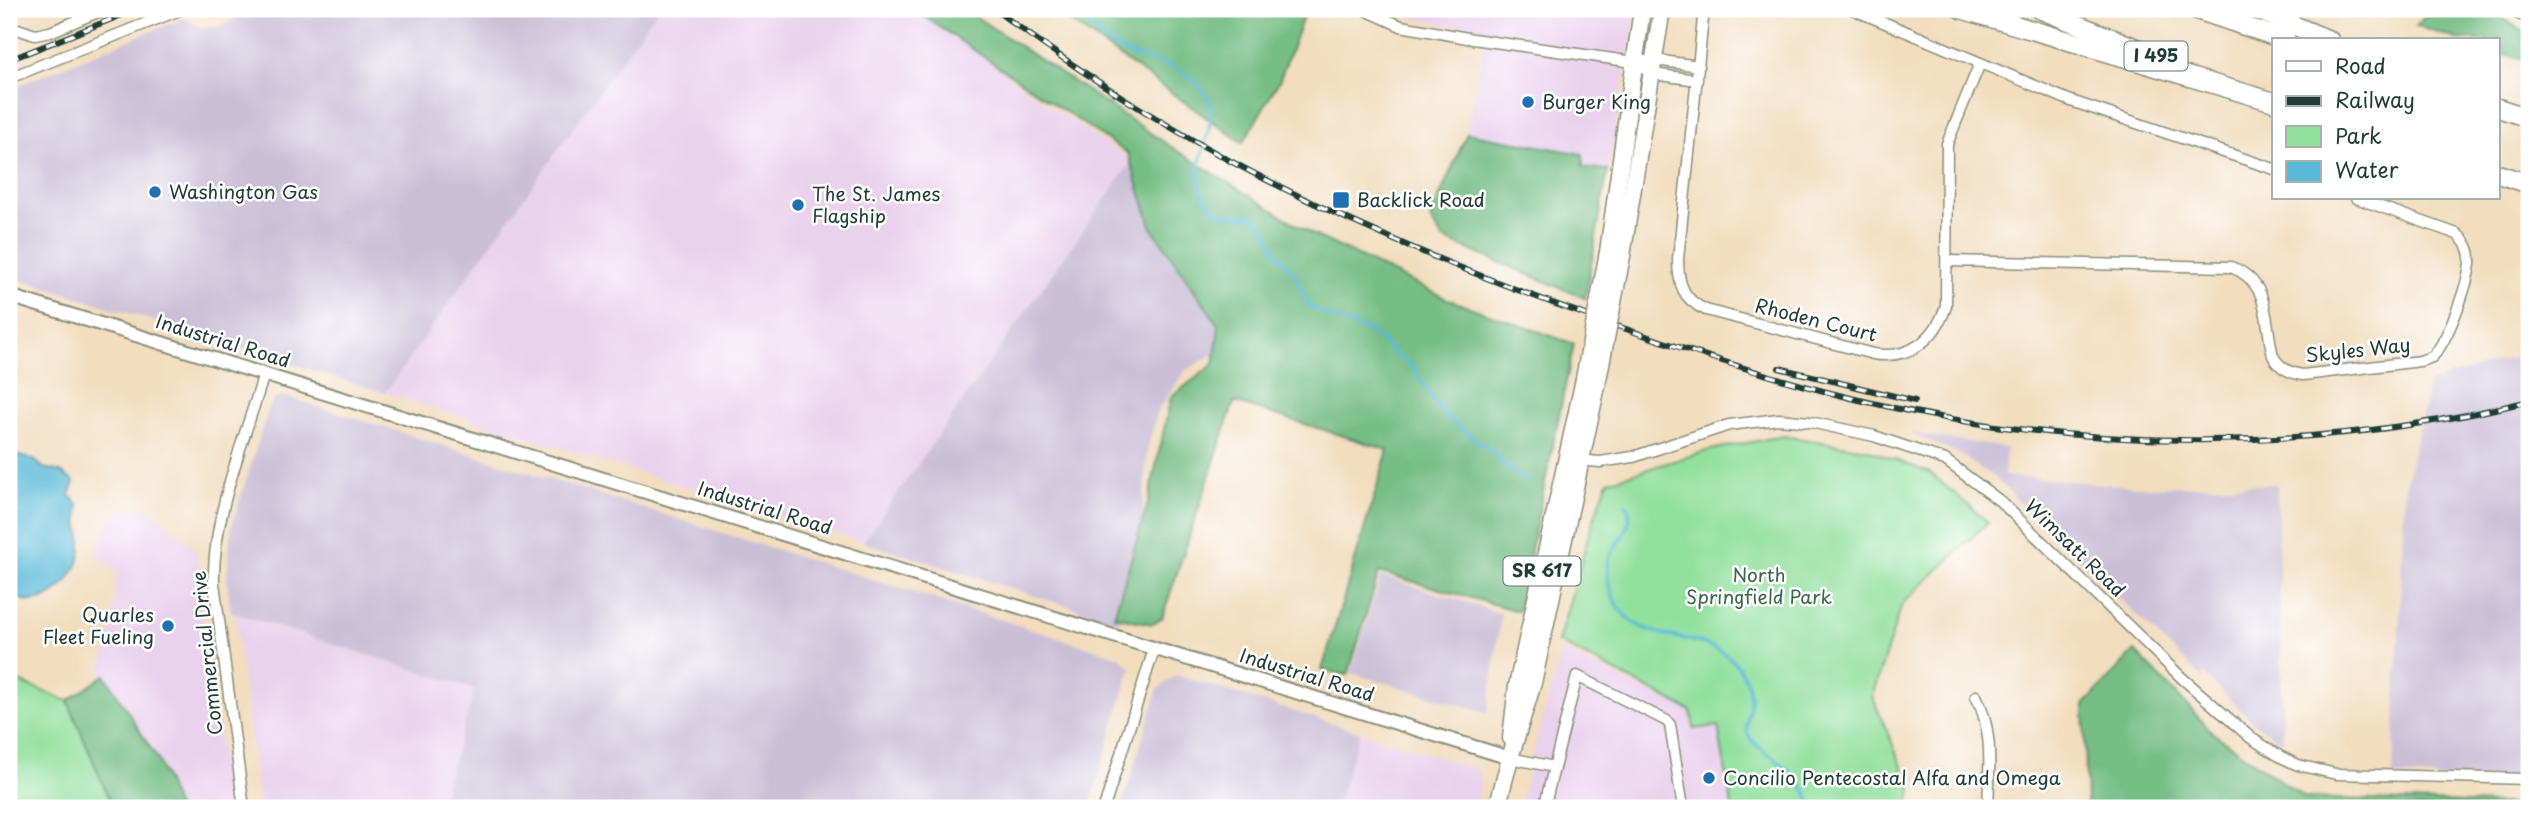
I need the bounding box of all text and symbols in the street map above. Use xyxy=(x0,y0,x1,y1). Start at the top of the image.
legend xyxy=(2272,38,2500,200)
road number: I 495 xyxy=(2124,42,2188,70)
text: Road xyxy=(2335,49,2386,81)
text: Railway xyxy=(2335,83,2415,115)
place label: Burger King xyxy=(1542,87,1651,115)
marker: Burger King xyxy=(1520,94,1536,110)
text: Park xyxy=(2335,119,2382,151)
text: Water xyxy=(2335,153,2399,185)
place label: Washington Gas xyxy=(169,177,318,205)
place label: The St. James Flagship xyxy=(812,179,940,229)
marker: Washington Gas xyxy=(147,184,163,200)
place label: Backlick Road xyxy=(1357,185,1485,213)
marker: Backlick Road xyxy=(1331,190,1351,210)
marker: The St. James Flagship xyxy=(790,197,806,213)
street label: Rhoden Court xyxy=(1752,290,1880,348)
street label: Industrial Road xyxy=(153,306,294,374)
street label: Skyles Way xyxy=(2304,330,2412,368)
street label: Industrial Road xyxy=(695,473,836,541)
street label: Wimsatt Road xyxy=(2019,492,2132,603)
road number: SR 617 xyxy=(1504,556,1580,586)
park label: North Springfield Park xyxy=(1686,560,1832,610)
street label: Commercial Drive xyxy=(183,570,229,737)
place label: Quarles Fleet Fueling xyxy=(43,600,154,650)
marker: Quarles Fleet Fueling xyxy=(160,618,176,634)
street label: Industrial Road xyxy=(1237,640,1378,708)
place label: Concilio Pentecostal Alfa and Omega xyxy=(1723,763,2061,791)
marker: Concilio Pentecostal Alfa and Omega xyxy=(1701,770,1717,786)

